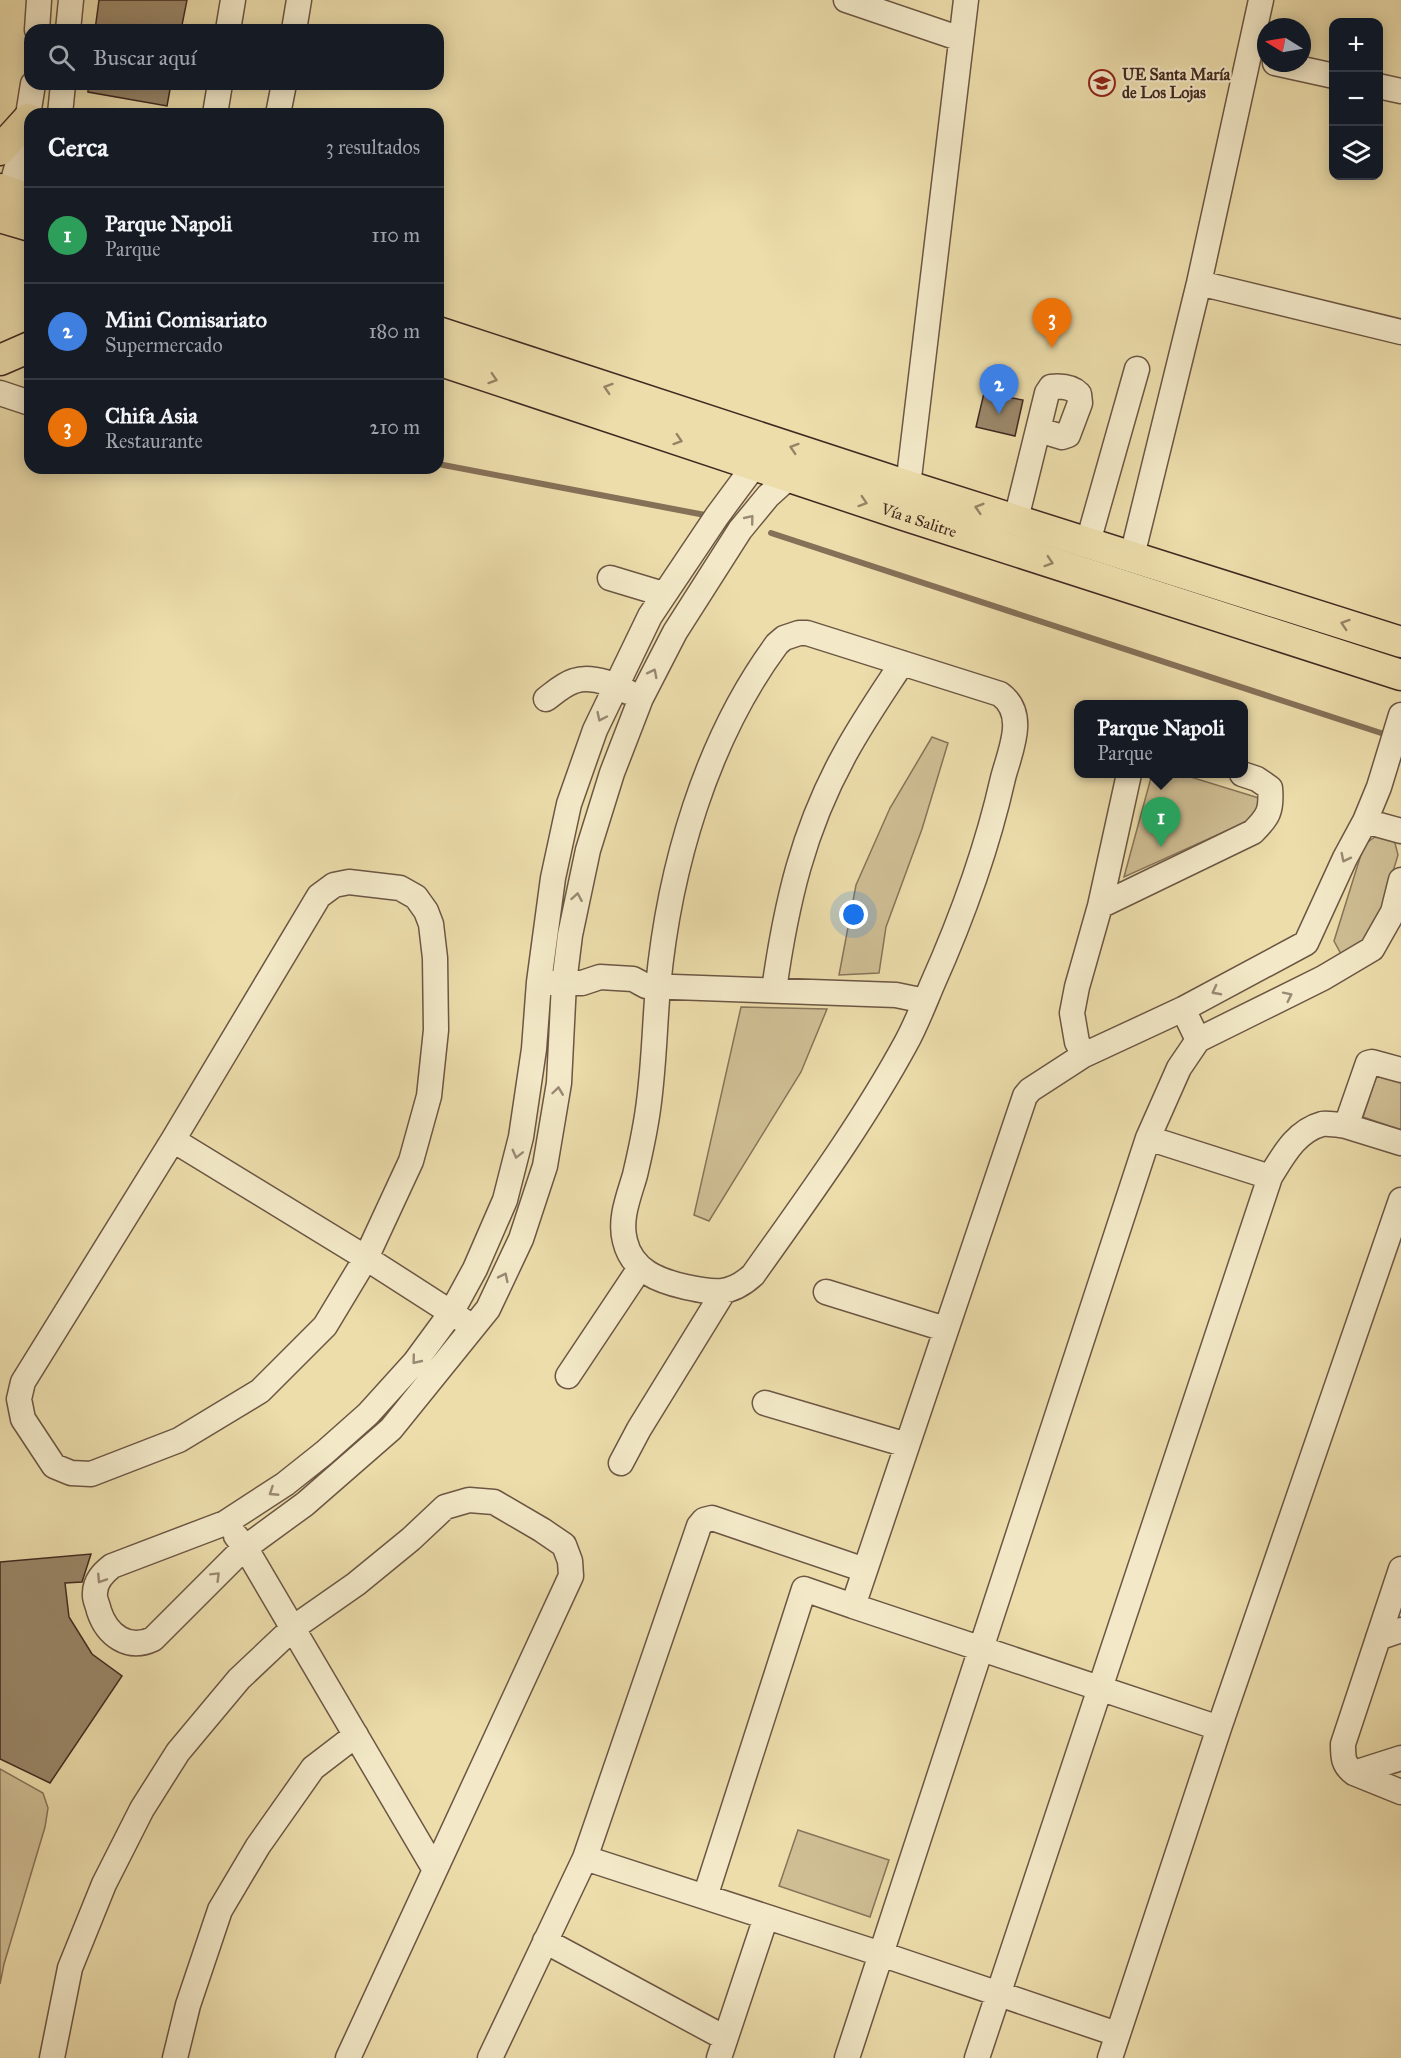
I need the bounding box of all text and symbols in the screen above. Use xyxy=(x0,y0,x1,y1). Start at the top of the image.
north arrow xyxy=(1257,18,1311,72)
map controls xyxy=(1329,18,1383,180)
button: + xyxy=(1329,18,1383,72)
search box xyxy=(24,24,444,90)
icon: search xyxy=(45,41,78,74)
text: Buscar aquí xyxy=(93,44,196,71)
place label: UE Santa María de Los Lojas xyxy=(1122,65,1232,103)
school or university icon: UE Santa María de Los Lojas xyxy=(1087,68,1117,98)
button: − xyxy=(1329,72,1383,126)
button: layers xyxy=(1329,126,1383,180)
text: Cerca xyxy=(48,131,108,163)
text: 3 resultados xyxy=(326,135,420,159)
text: Parque Napoli xyxy=(105,210,232,237)
text: 1 xyxy=(64,223,71,247)
text: 110 m xyxy=(372,223,420,247)
text: Parque xyxy=(105,237,161,261)
pin: 3 xyxy=(1032,298,1072,348)
text: Mini Comisariato xyxy=(105,306,267,333)
text: 2 xyxy=(63,319,72,343)
text: 180 m xyxy=(369,319,420,343)
text: Supermercado xyxy=(105,333,223,357)
pin: 2 xyxy=(980,364,1018,414)
one-way arrow xyxy=(488,371,498,384)
one-way arrow xyxy=(603,382,614,395)
text: Chifa Asia xyxy=(105,402,198,429)
text: 3 xyxy=(64,415,72,439)
text: 210 m xyxy=(370,415,420,439)
text: Restaurante xyxy=(105,429,203,453)
one-way arrow xyxy=(672,433,683,446)
one-way arrow xyxy=(789,443,800,456)
one-way arrow xyxy=(857,495,868,507)
street label: Vía a Salitre xyxy=(878,499,959,541)
one-way arrow xyxy=(974,503,985,515)
one-way arrow xyxy=(742,515,753,526)
one-way arrow xyxy=(1043,555,1054,567)
one-way arrow xyxy=(1340,619,1351,631)
one-way arrow xyxy=(646,669,657,680)
popup xyxy=(1074,700,1248,778)
one-way arrow xyxy=(597,710,609,721)
text: Parque Napoli xyxy=(1097,714,1225,741)
text: Parque xyxy=(1097,741,1153,765)
pin: 1 xyxy=(1142,798,1180,847)
one-way arrow xyxy=(1341,852,1352,863)
one-way arrow xyxy=(570,893,583,903)
your location xyxy=(839,900,868,929)
one-way arrow xyxy=(1212,984,1222,995)
one-way arrow xyxy=(1281,991,1292,1003)
one-way arrow xyxy=(551,1086,563,1096)
one-way arrow xyxy=(512,1148,524,1158)
one-way arrow xyxy=(497,1273,509,1284)
one-way arrow xyxy=(412,1354,423,1365)
one-way arrow xyxy=(269,1484,279,1496)
one-way arrow xyxy=(98,1572,109,1583)
one-way arrow xyxy=(209,1572,220,1583)

